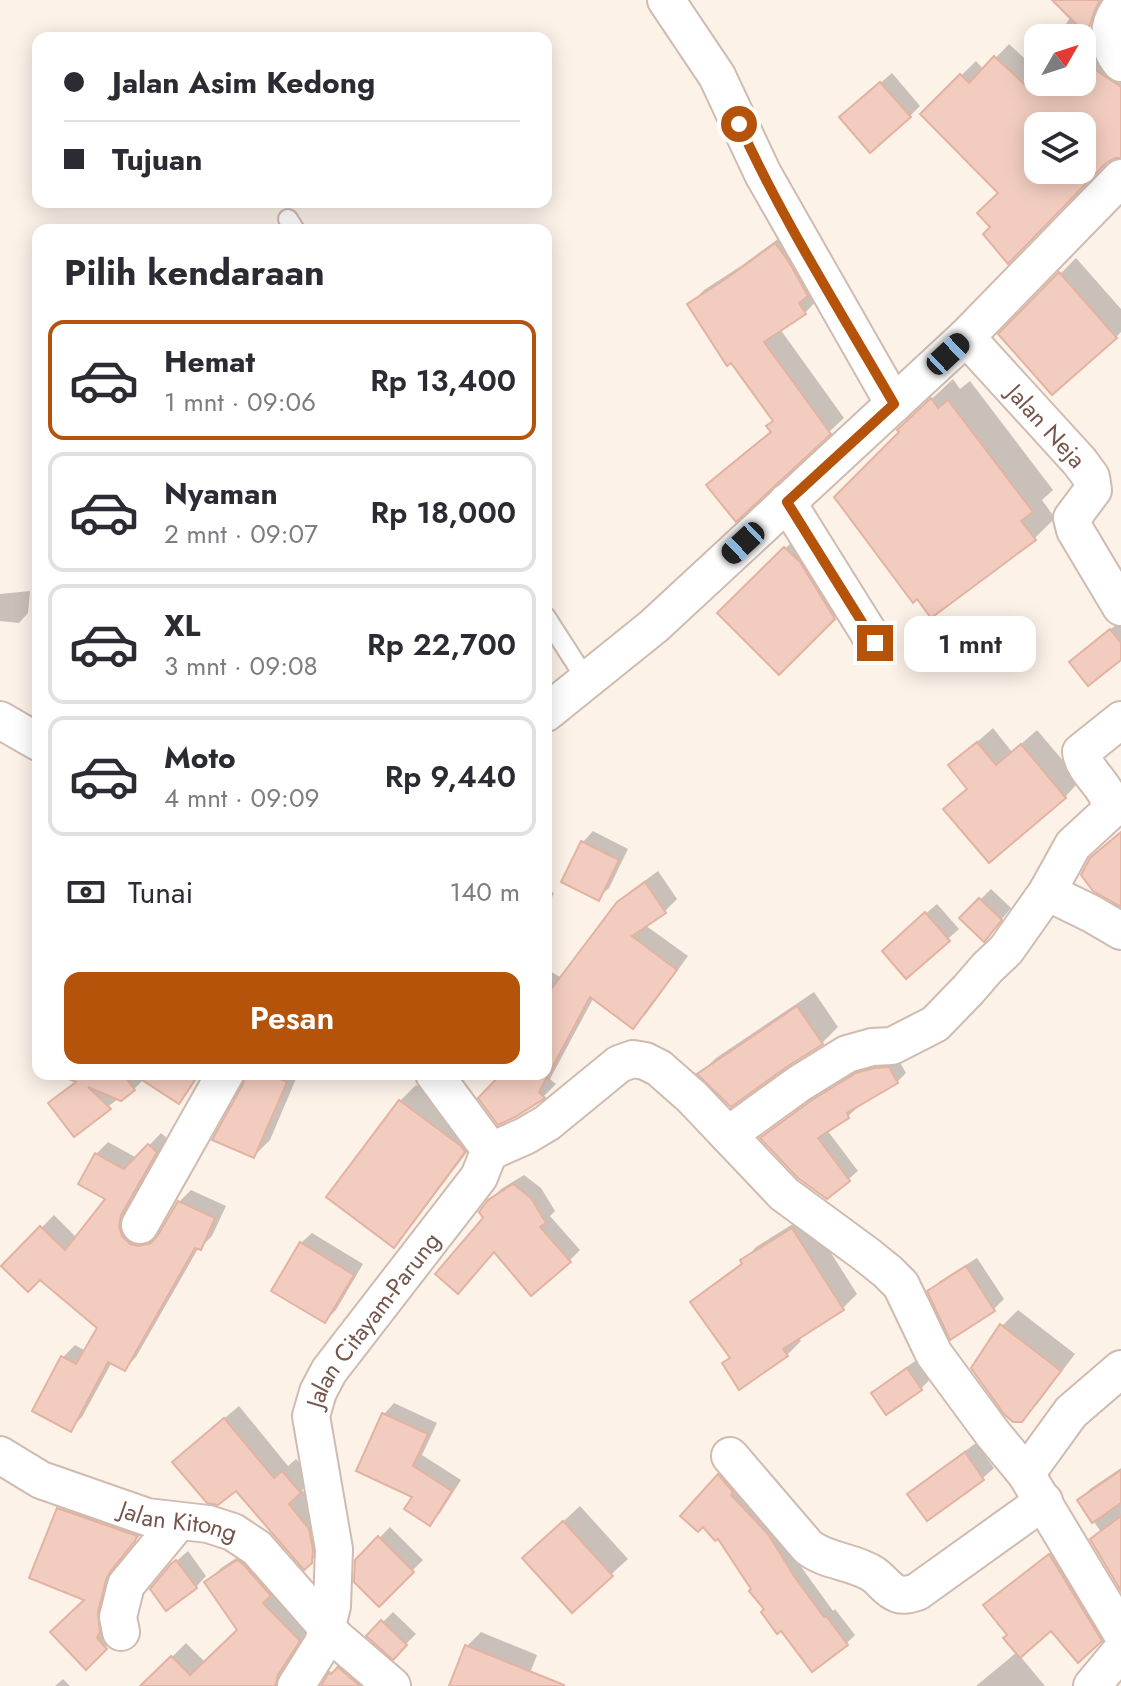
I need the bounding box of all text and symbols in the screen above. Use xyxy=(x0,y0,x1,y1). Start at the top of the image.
north arrow xyxy=(1024,24,1096,96)
map controls xyxy=(1024,24,1096,184)
text: Jalan Asim Kedong xyxy=(112,61,375,104)
route start xyxy=(721,106,757,142)
button: layers xyxy=(1024,112,1096,184)
text: Tujuan xyxy=(112,138,203,181)
text: Pilih kendaraan xyxy=(64,246,325,298)
car xyxy=(922,329,974,379)
text: Hemat xyxy=(164,340,255,383)
icon: car xyxy=(68,344,140,416)
text: Rp 13,400 xyxy=(370,359,516,402)
street label: Jalan Neja xyxy=(997,374,1094,475)
text: 1 mnt · 09:06 xyxy=(164,383,316,421)
text: Nyaman xyxy=(164,472,278,515)
icon: car xyxy=(68,476,140,548)
text: Rp 18,000 xyxy=(371,491,516,534)
text: 2 mnt · 09:07 xyxy=(164,515,318,553)
car xyxy=(717,518,769,568)
text: XL xyxy=(164,604,200,647)
icon: car xyxy=(68,608,140,680)
callout: 1 mnt xyxy=(903,615,1035,671)
text: Rp 22,700 xyxy=(367,623,516,666)
route end xyxy=(857,625,893,661)
text: 1 mnt xyxy=(938,625,1002,663)
text: 3 mnt · 09:08 xyxy=(164,647,318,685)
text: Moto xyxy=(164,736,236,779)
icon: car xyxy=(68,740,140,812)
text: Rp 9,440 xyxy=(385,755,516,798)
text: 4 mnt · 09:09 xyxy=(164,779,319,817)
icon: cash xyxy=(64,870,108,914)
text: Tunai xyxy=(128,871,193,914)
text: 140 m xyxy=(449,873,520,911)
button: Pesan xyxy=(64,972,520,1064)
street label: Jalan Citayam-Parung xyxy=(296,1224,448,1415)
street label: Jalan Kitong xyxy=(112,1490,242,1550)

